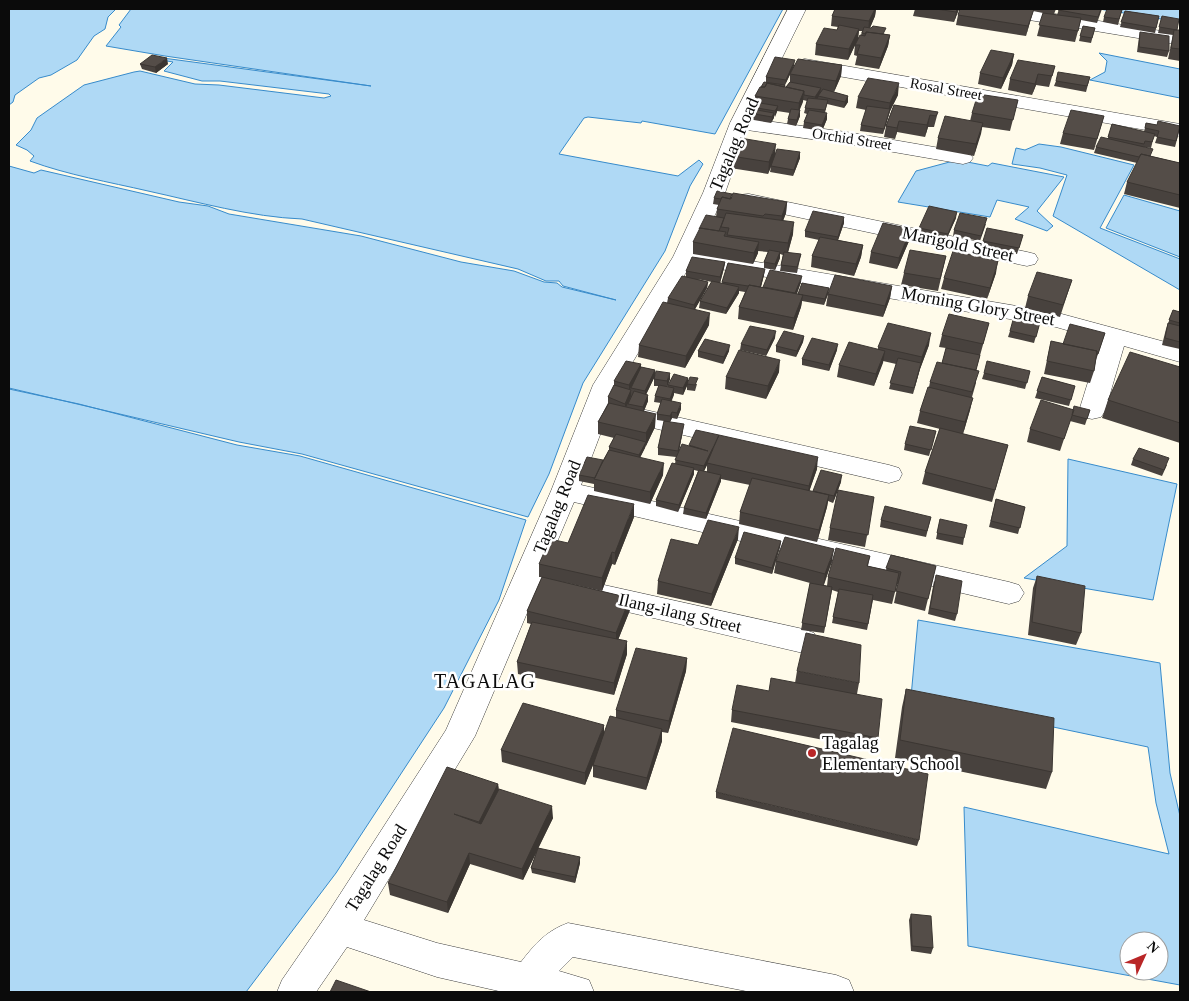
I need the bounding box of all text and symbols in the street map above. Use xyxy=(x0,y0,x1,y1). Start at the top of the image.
street label: Rosal Street xyxy=(909,75,984,103)
street label: Tagalag Road xyxy=(705,94,763,194)
street label: Orchid Street xyxy=(811,125,894,153)
street label: Marigold Street xyxy=(900,222,1016,266)
street label: Morning Glory Street xyxy=(899,283,1057,329)
street label: Tagalag Road xyxy=(529,457,585,557)
street label: Ilang-ilang Street xyxy=(617,589,743,637)
district label: TAGALAG xyxy=(434,670,536,692)
place label: Tagalag Elementary School xyxy=(822,733,959,774)
marker: Tagalag Elementary School xyxy=(806,747,818,759)
street label: Tagalag Road xyxy=(341,821,411,915)
north arrow xyxy=(1119,931,1169,981)
text: N xyxy=(1144,938,1162,956)

